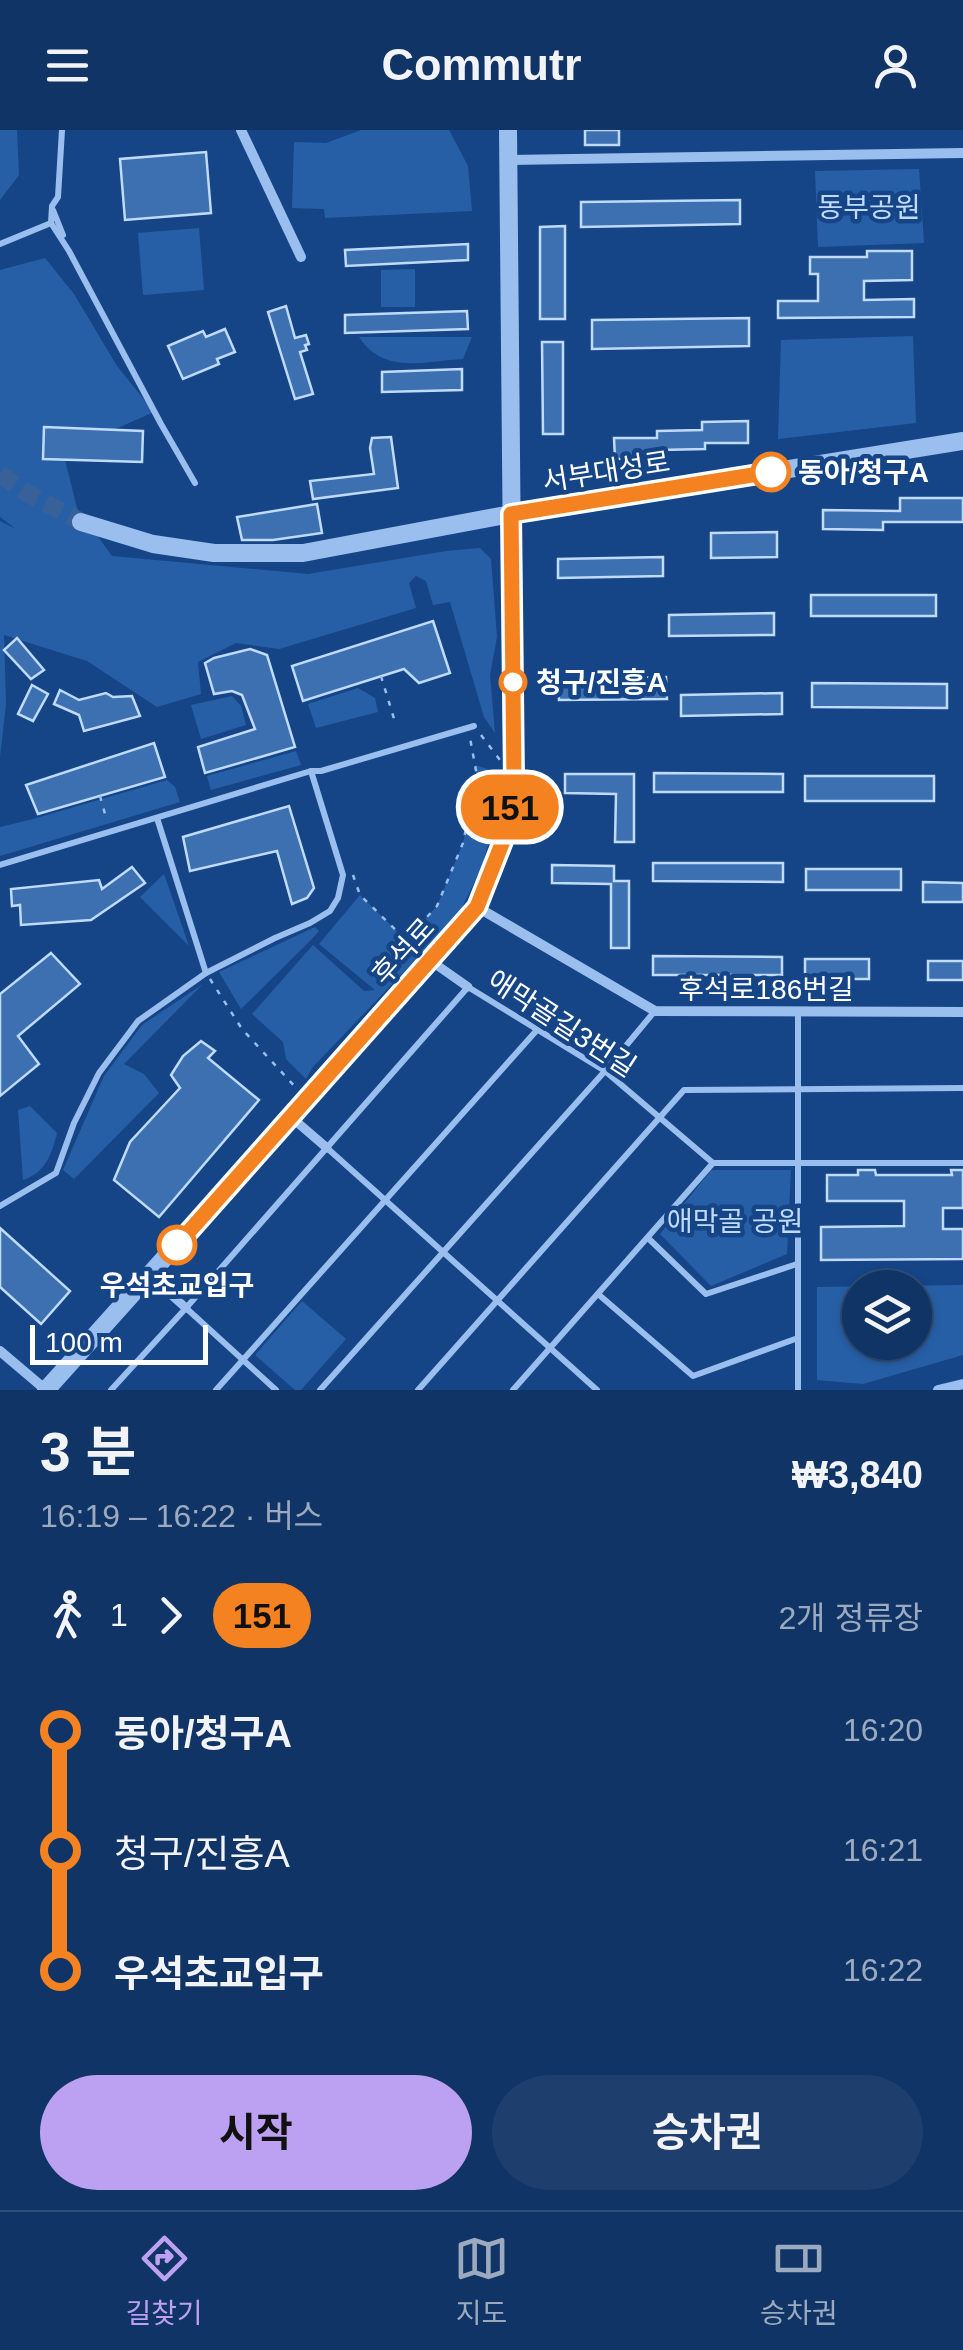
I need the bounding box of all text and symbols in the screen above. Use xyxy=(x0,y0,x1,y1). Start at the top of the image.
icon: menu xyxy=(40,38,95,93)
icon: person xyxy=(868,38,923,93)
text: Commutr xyxy=(382,39,582,90)
park label: 동부공원 xyxy=(817,192,921,223)
street label: 서부대성로 xyxy=(540,446,672,497)
marker: 동아/청구A xyxy=(752,453,790,491)
place label: 동아/청구A xyxy=(798,457,929,488)
place label: 청구/진흥A xyxy=(536,667,667,698)
marker: 청구/진흥A xyxy=(500,669,526,695)
line badge: 151 xyxy=(452,774,568,840)
text: 151 xyxy=(481,788,539,827)
street label: 후석로 xyxy=(366,912,441,990)
street label: 애막골길3번길 xyxy=(482,964,642,1083)
street label: 후석로186번길 xyxy=(678,974,854,1005)
park label: 애막골 공원 xyxy=(667,1206,803,1237)
marker: 우석초교입구 xyxy=(158,1226,196,1264)
place label: 우석초교입구 xyxy=(100,1270,254,1301)
map controls xyxy=(842,1270,932,1360)
button: layers xyxy=(842,1270,932,1360)
scale bar xyxy=(30,1320,208,1364)
text: 100 m xyxy=(45,1327,123,1358)
text: 3 분 xyxy=(40,1421,136,1483)
text: ₩3,840 xyxy=(792,1454,923,1496)
text: 16:19 – 16:22 · 버스 xyxy=(40,1498,323,1534)
icon: walk xyxy=(40,1588,95,1643)
icon: forward xyxy=(143,1588,198,1643)
text: 151 xyxy=(233,1596,291,1635)
text: 1 xyxy=(110,1597,128,1633)
text: 2개 정류장 xyxy=(779,1600,923,1636)
text: 16:20 xyxy=(843,1712,923,1748)
text: 동아/청구A xyxy=(114,1713,292,1755)
text: 16:21 xyxy=(843,1832,923,1868)
text: 청구/진흥A xyxy=(114,1833,290,1875)
text: 16:22 xyxy=(843,1952,923,1988)
text: 우석초교입구 xyxy=(114,1953,324,1995)
button: 시작 xyxy=(40,2075,472,2190)
button: 승차권 xyxy=(492,2075,923,2190)
tab: 길찾기 xyxy=(126,2231,203,2331)
tab: 지도 xyxy=(454,2231,509,2331)
tab: 승차권 xyxy=(760,2231,837,2331)

